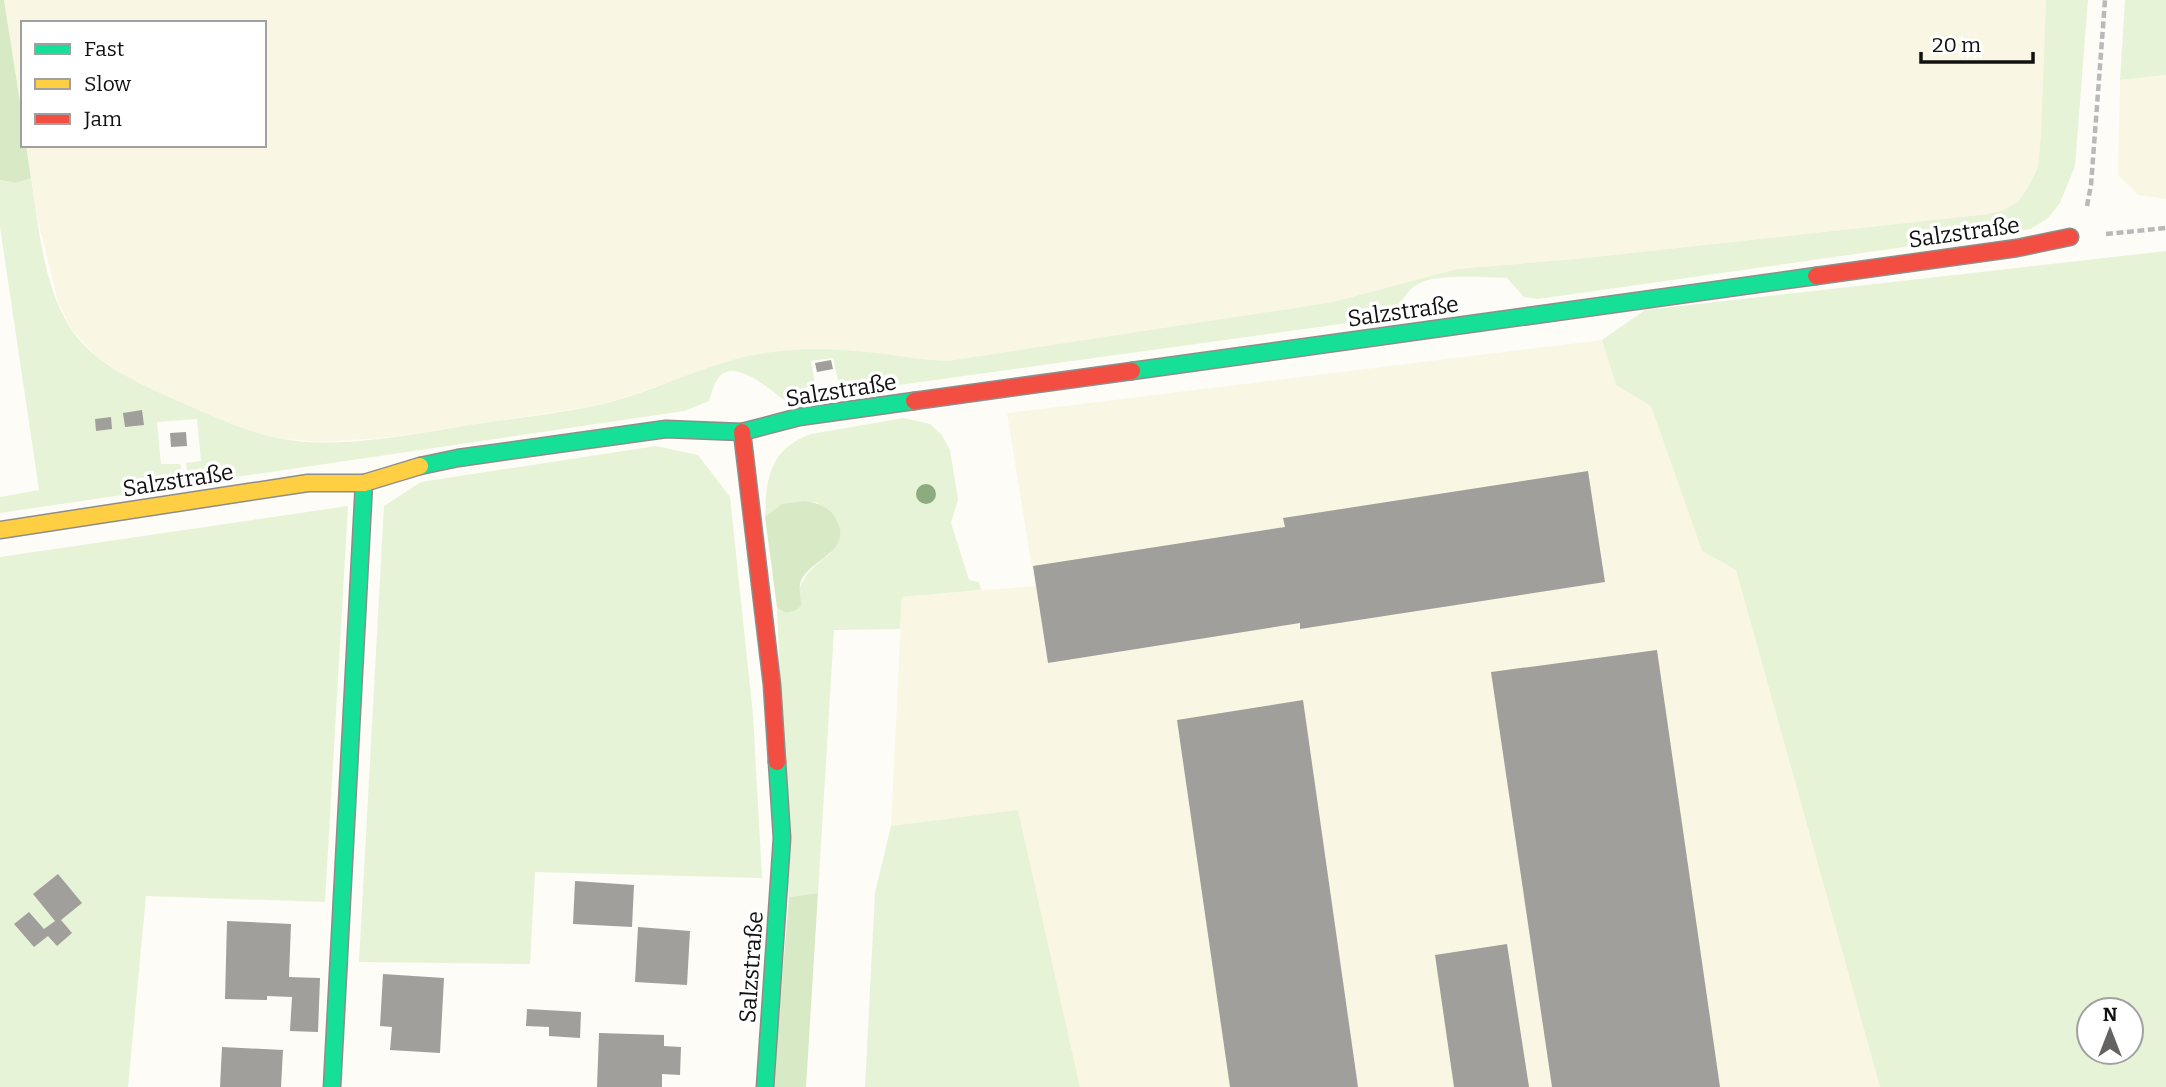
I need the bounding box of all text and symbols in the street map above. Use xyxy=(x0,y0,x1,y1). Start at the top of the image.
legend xyxy=(21,21,266,147)
scale bar xyxy=(1921,21,2033,65)
text: 20 m xyxy=(1932,32,1981,58)
text: Fast xyxy=(84,36,125,62)
text: Slow xyxy=(84,71,131,97)
text: Jam xyxy=(83,106,122,132)
street label: Salzstraße xyxy=(1907,210,2021,254)
street label: Salzstraße xyxy=(1346,289,1460,333)
street label: Salzstraße xyxy=(784,367,898,413)
street label: Salzstraße xyxy=(121,457,235,503)
street label: Salzstraße xyxy=(733,910,769,1024)
north arrow xyxy=(2075,996,2145,1066)
text: N xyxy=(2103,1003,2118,1026)

